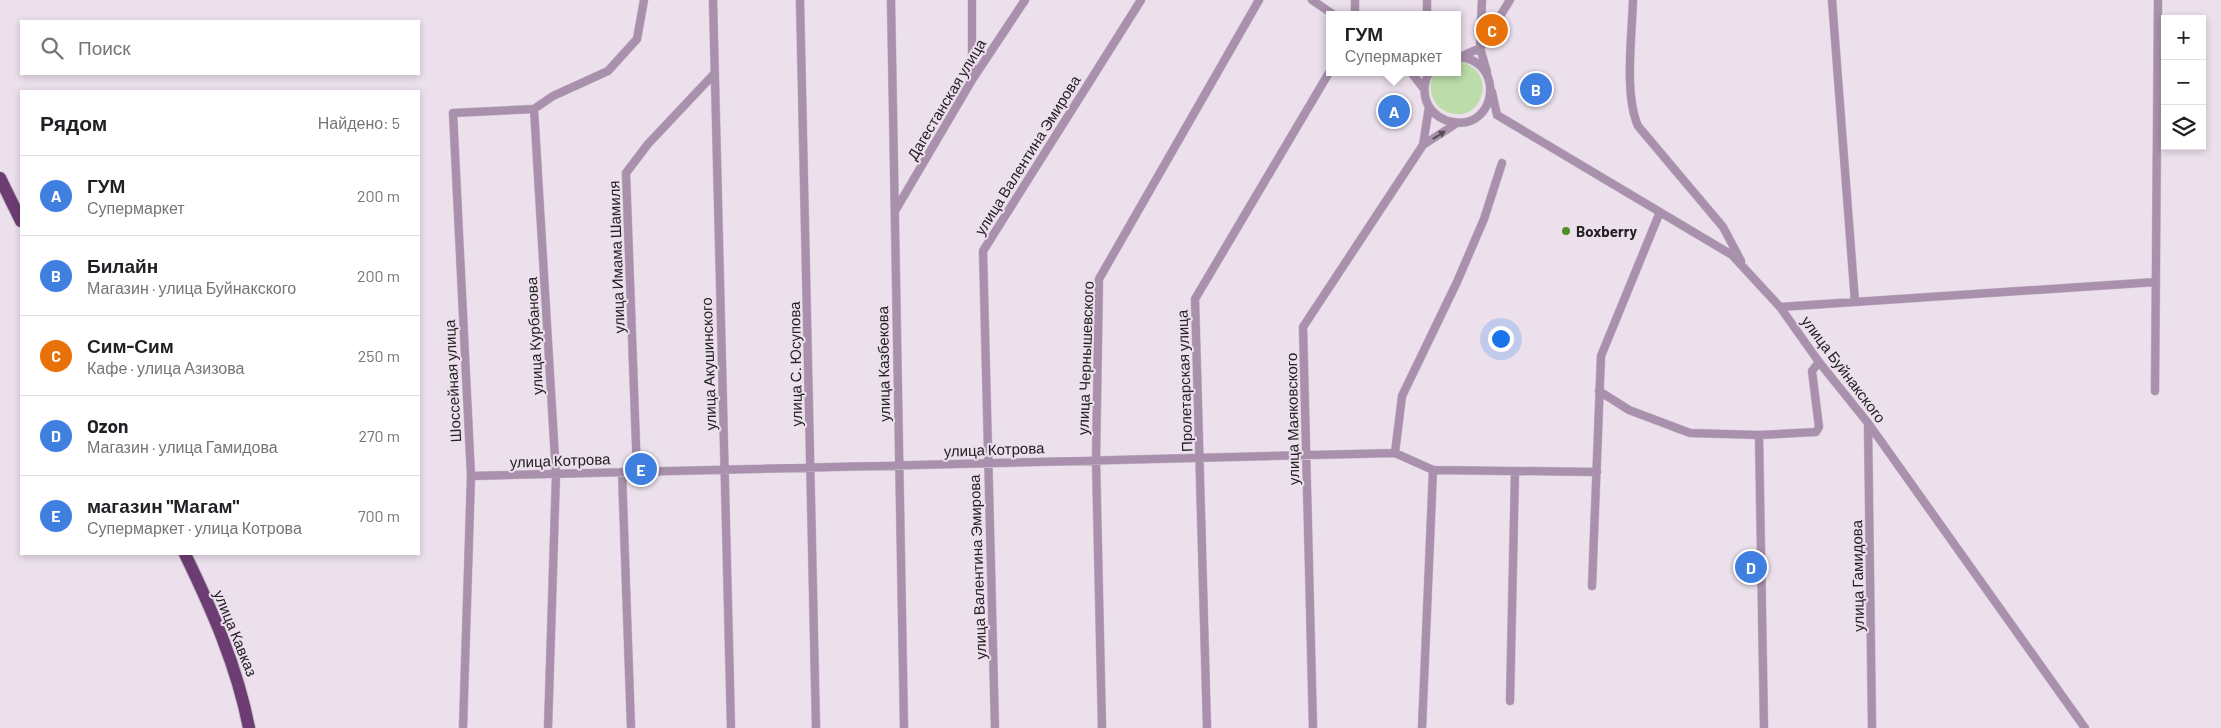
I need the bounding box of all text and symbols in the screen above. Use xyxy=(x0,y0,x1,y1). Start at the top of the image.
popup xyxy=(1326,11,1461,76)
pin: C xyxy=(1476,11,1508,49)
map controls xyxy=(2161,15,2206,150)
button: + xyxy=(2161,15,2206,60)
search box xyxy=(20,20,420,75)
text: ГУМ xyxy=(1345,22,1383,45)
icon: search xyxy=(38,34,66,62)
street label: Дагестанская улица xyxy=(903,35,990,163)
text: Поиск xyxy=(78,36,131,59)
text: Супермаркет xyxy=(1345,46,1442,65)
button: − xyxy=(2161,60,2206,105)
pin: B xyxy=(1520,70,1552,108)
street label: улица Валентина Эмирова xyxy=(970,71,1084,238)
pin: A xyxy=(1378,92,1410,130)
button: layers xyxy=(2161,105,2206,150)
text: Рядом xyxy=(40,110,107,135)
text: Найдено: 5 xyxy=(318,113,400,132)
one-way arrow xyxy=(1432,130,1445,140)
text: ГУМ xyxy=(87,174,125,197)
street label: улица Имама Шамиля xyxy=(604,180,628,334)
text: A xyxy=(51,186,61,205)
text: 200 m xyxy=(357,186,400,205)
text: Супермаркет xyxy=(87,198,185,217)
place label: Boxberry xyxy=(1576,222,1638,240)
marker: Boxberry xyxy=(1560,225,1572,237)
text: Билайн xyxy=(87,254,158,277)
text: B xyxy=(51,266,61,285)
text: 200 m xyxy=(357,266,400,285)
street label: улица Курбанова xyxy=(522,276,546,395)
text: Магазин · улица Буйнакского xyxy=(87,278,296,297)
street label: улица Чернышевского xyxy=(1073,281,1097,435)
street label: улица Акушинского xyxy=(697,297,719,431)
street label: улица С. Юсупова xyxy=(785,301,805,427)
street label: улица Казбекова xyxy=(873,305,893,422)
street label: Пролетарская улица xyxy=(1173,309,1195,452)
street label: улица Буйнакского xyxy=(1798,312,1890,426)
street label: Шоссейная улица xyxy=(440,319,464,443)
your location xyxy=(1488,326,1514,352)
text: Сим-Сим xyxy=(87,334,174,357)
text: C xyxy=(51,346,61,365)
text: 250 m xyxy=(358,346,400,365)
street label: улица Маяковского xyxy=(1282,353,1302,485)
text: Кафе · улица Азизова xyxy=(87,358,244,377)
text: Ozon xyxy=(87,414,129,437)
text: D xyxy=(51,426,61,445)
text: 270 m xyxy=(358,426,400,445)
text: Магазин · улица Гамидова xyxy=(87,437,278,456)
street label: улица Котрова xyxy=(943,438,1045,460)
street label: улица Котрова xyxy=(509,449,611,471)
pin: E xyxy=(625,450,657,488)
street label: улица Валентина Эмирова xyxy=(965,474,989,660)
text: магазин "Магам" xyxy=(87,494,239,517)
text: E xyxy=(51,506,61,525)
text: 700 m xyxy=(358,506,400,525)
text: Супермаркет · улица Котрова xyxy=(87,518,302,537)
street label: улица Гамидова xyxy=(1847,519,1867,632)
pin: D xyxy=(1735,548,1767,586)
street label: улица Кавказ xyxy=(211,587,261,679)

